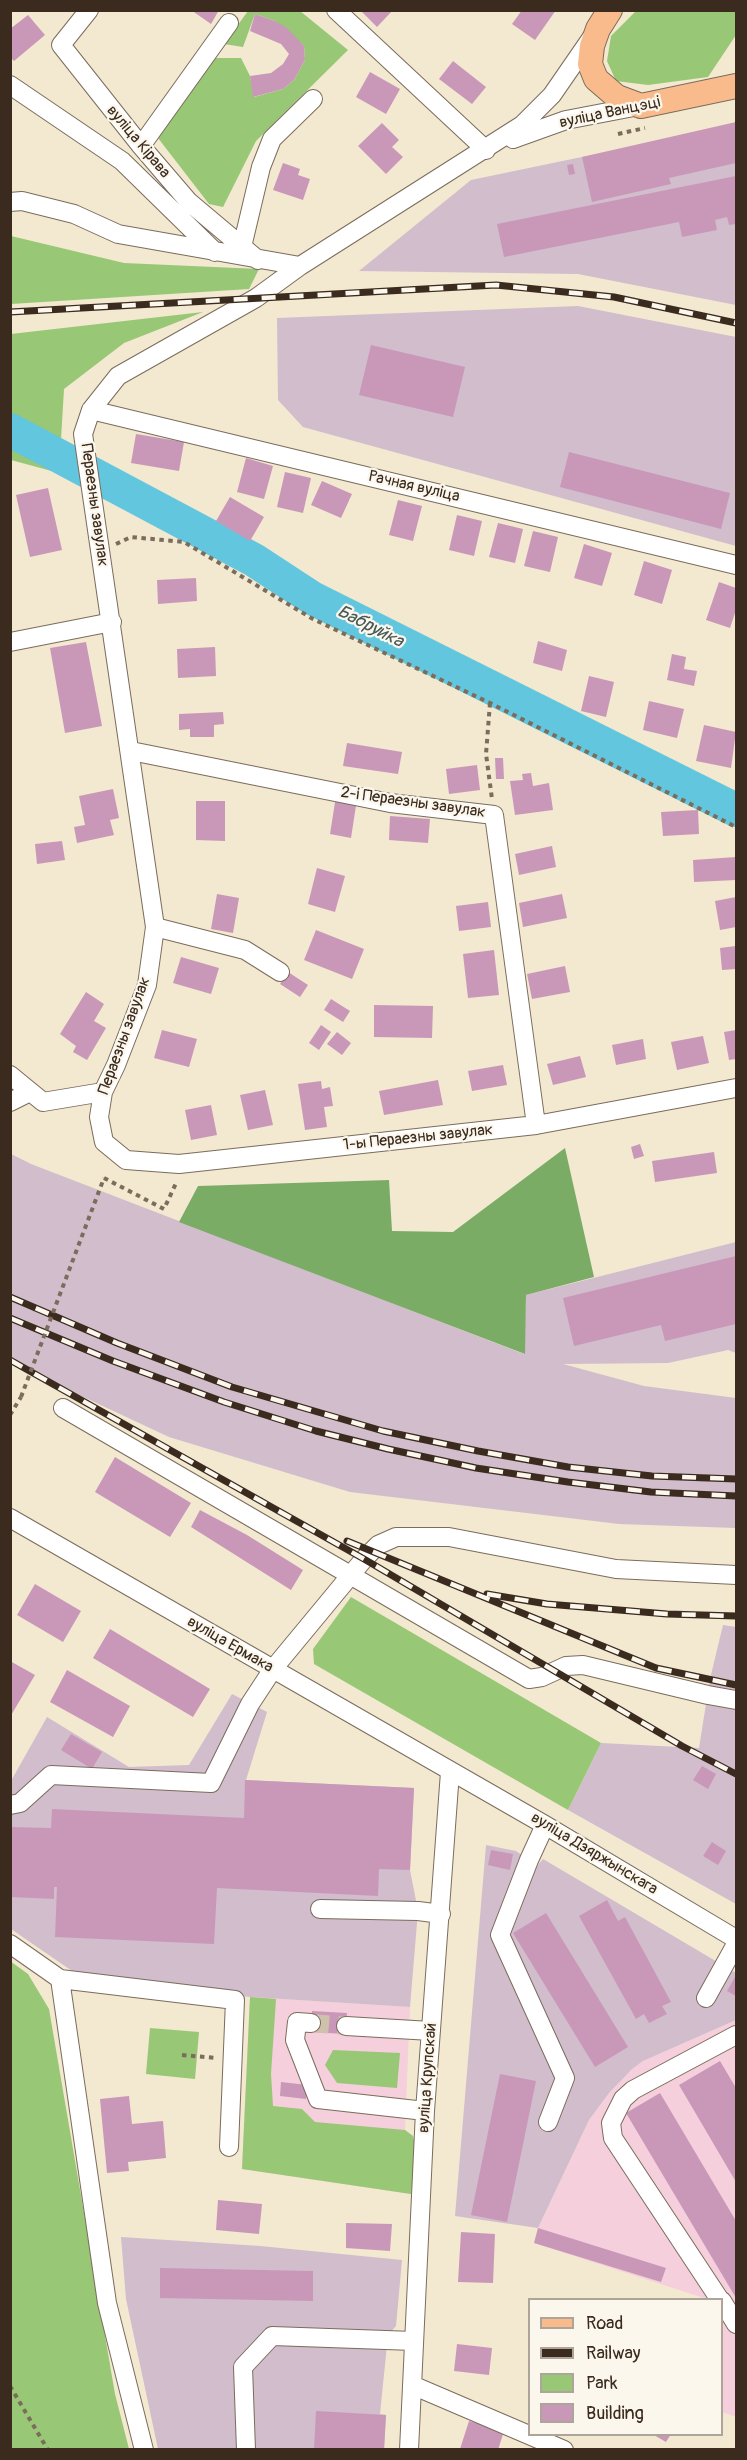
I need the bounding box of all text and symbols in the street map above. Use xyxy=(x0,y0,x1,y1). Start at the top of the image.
street label: вуліца Ванцэці xyxy=(558,93,662,133)
street label: вуліца Кірава xyxy=(102,102,174,182)
street label: Пераезны завулак xyxy=(76,442,112,568)
street label: Рачная вуліца xyxy=(366,467,462,507)
water label: Бабруйка xyxy=(333,601,407,653)
street label: 2-і Пераезны завулак xyxy=(339,783,487,823)
street label: Пераезны завулак xyxy=(95,975,155,1097)
street label: 1-ы Пераезны завулак xyxy=(342,1121,494,1155)
street label: вуліца Ермака xyxy=(183,1613,277,1677)
street label: вуліца Дзяржынскага xyxy=(527,1809,661,1899)
street label: вуліца Крупскай xyxy=(415,2022,441,2134)
legend xyxy=(528,2298,723,2436)
text: Road xyxy=(586,2312,623,2335)
text: Railway xyxy=(586,2342,641,2365)
text: Park xyxy=(586,2372,618,2395)
text: Building xyxy=(586,2402,644,2425)

